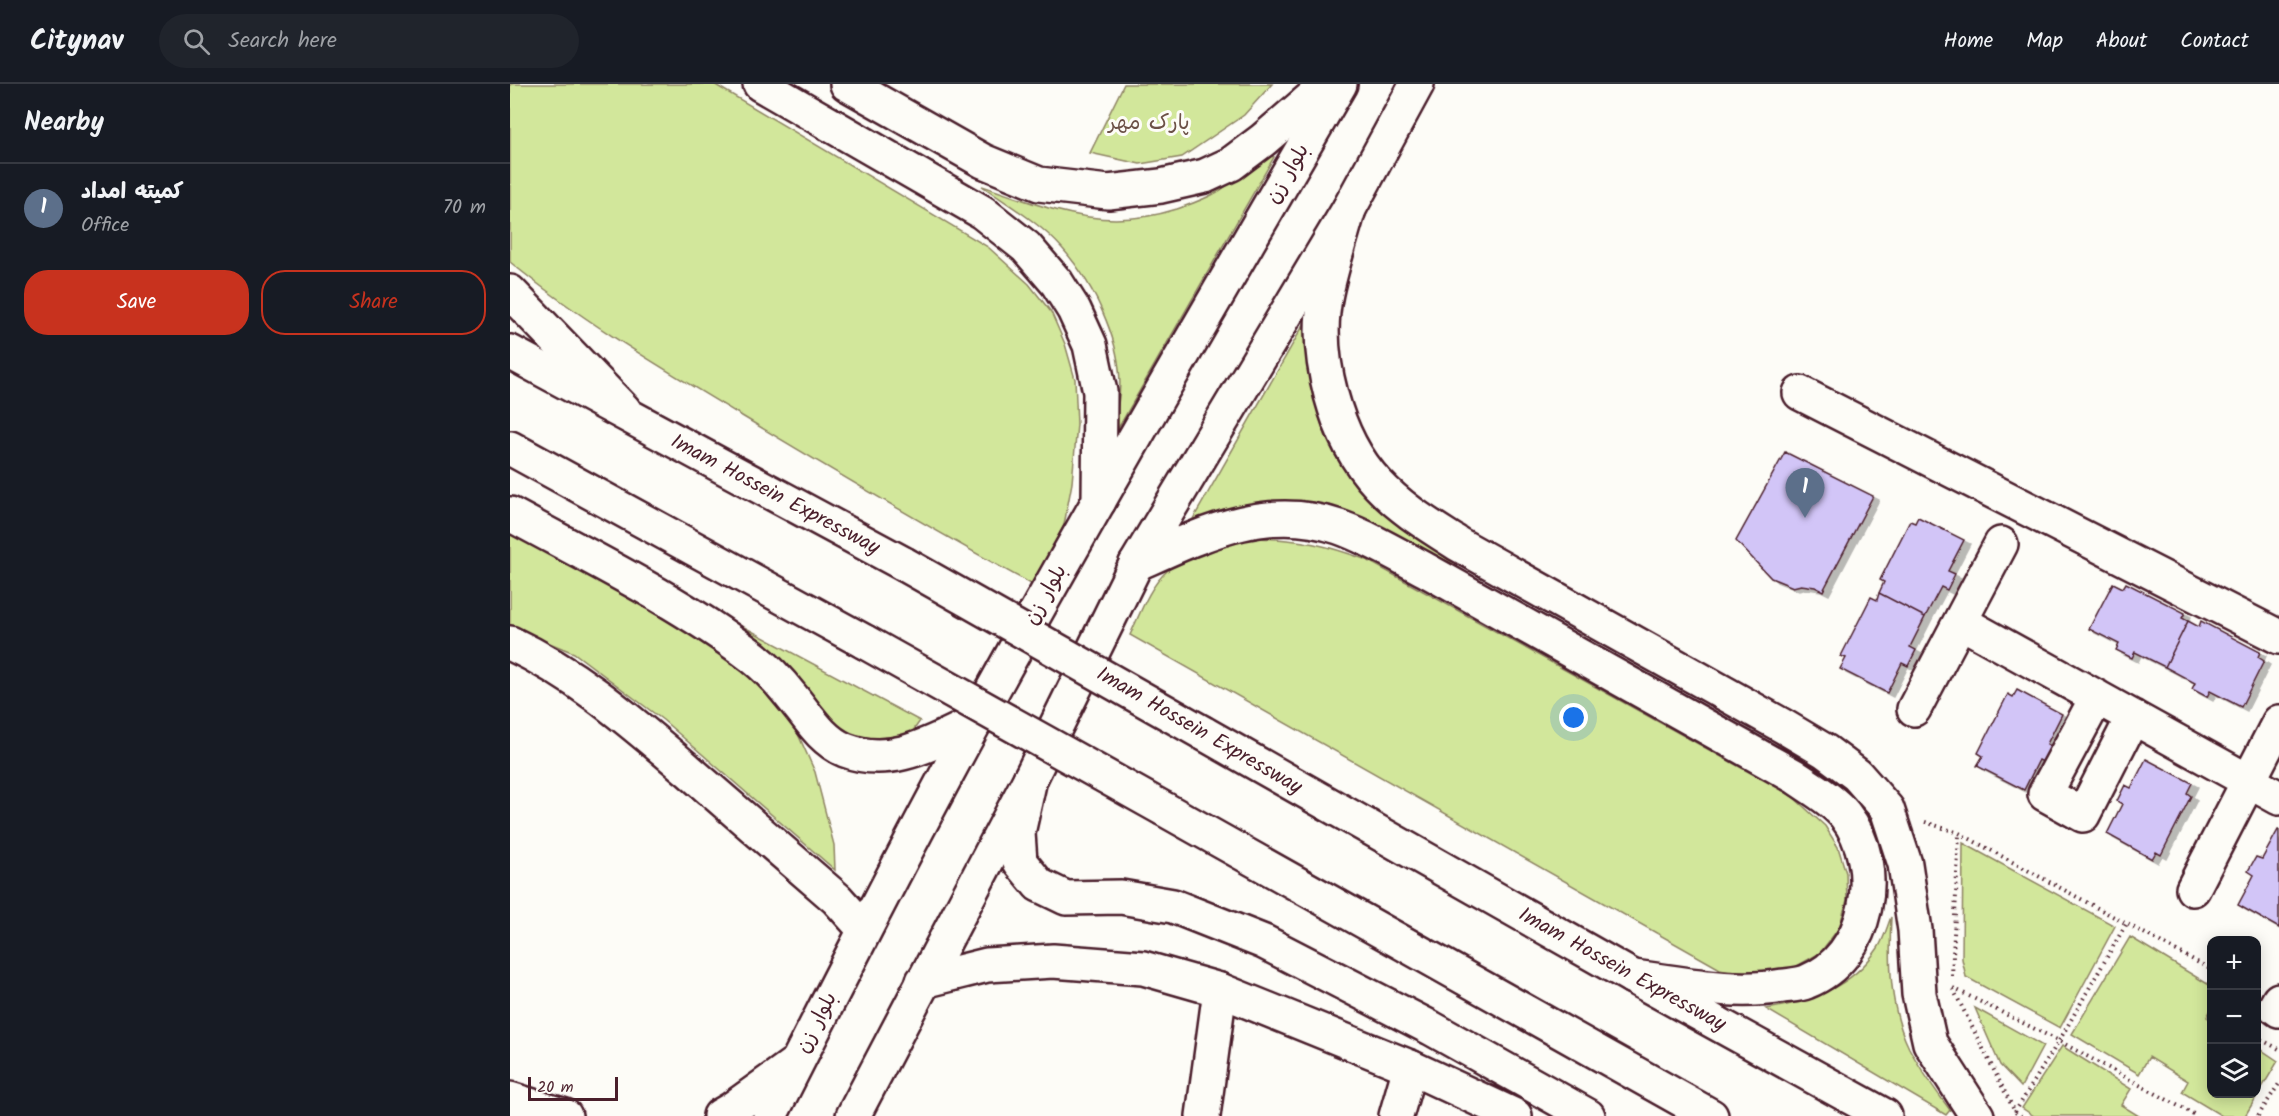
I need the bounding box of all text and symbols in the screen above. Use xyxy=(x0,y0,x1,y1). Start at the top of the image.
search box xyxy=(159,14,579,68)
text: Citynav xyxy=(30,19,123,64)
text: Search here xyxy=(228,24,337,59)
icon: search xyxy=(180,25,213,58)
text: Home xyxy=(1944,25,1993,58)
text: Map xyxy=(2026,25,2063,58)
text: About xyxy=(2096,25,2147,58)
text: Contact xyxy=(2180,25,2249,58)
text: Nearby xyxy=(24,102,104,144)
park label: پارک مهر xyxy=(1106,107,1190,140)
street label: بلوار زن xyxy=(1257,137,1319,211)
text: کمیته امداد xyxy=(81,175,184,210)
text: 1 xyxy=(40,192,47,224)
text: 70 m xyxy=(443,192,486,224)
text: Office xyxy=(81,210,129,242)
button: Save xyxy=(24,270,249,335)
button: Share xyxy=(261,270,486,335)
street label: Imam Hossein Expressway xyxy=(664,426,886,564)
pin: 1 xyxy=(1786,468,1824,518)
street label: بلوار زن xyxy=(1016,558,1076,632)
street label: Imam Hossein Expressway xyxy=(1090,658,1308,804)
your location xyxy=(1559,703,1588,732)
street label: Imam Hossein Expressway xyxy=(1512,899,1732,1041)
map controls xyxy=(2207,936,2261,1098)
button: + xyxy=(2207,936,2261,990)
street label: بلوار زن xyxy=(787,986,847,1060)
button: − xyxy=(2207,990,2261,1044)
button: layers xyxy=(2207,1044,2261,1098)
scale bar xyxy=(528,1074,618,1102)
text: 20 m xyxy=(537,1075,573,1100)

